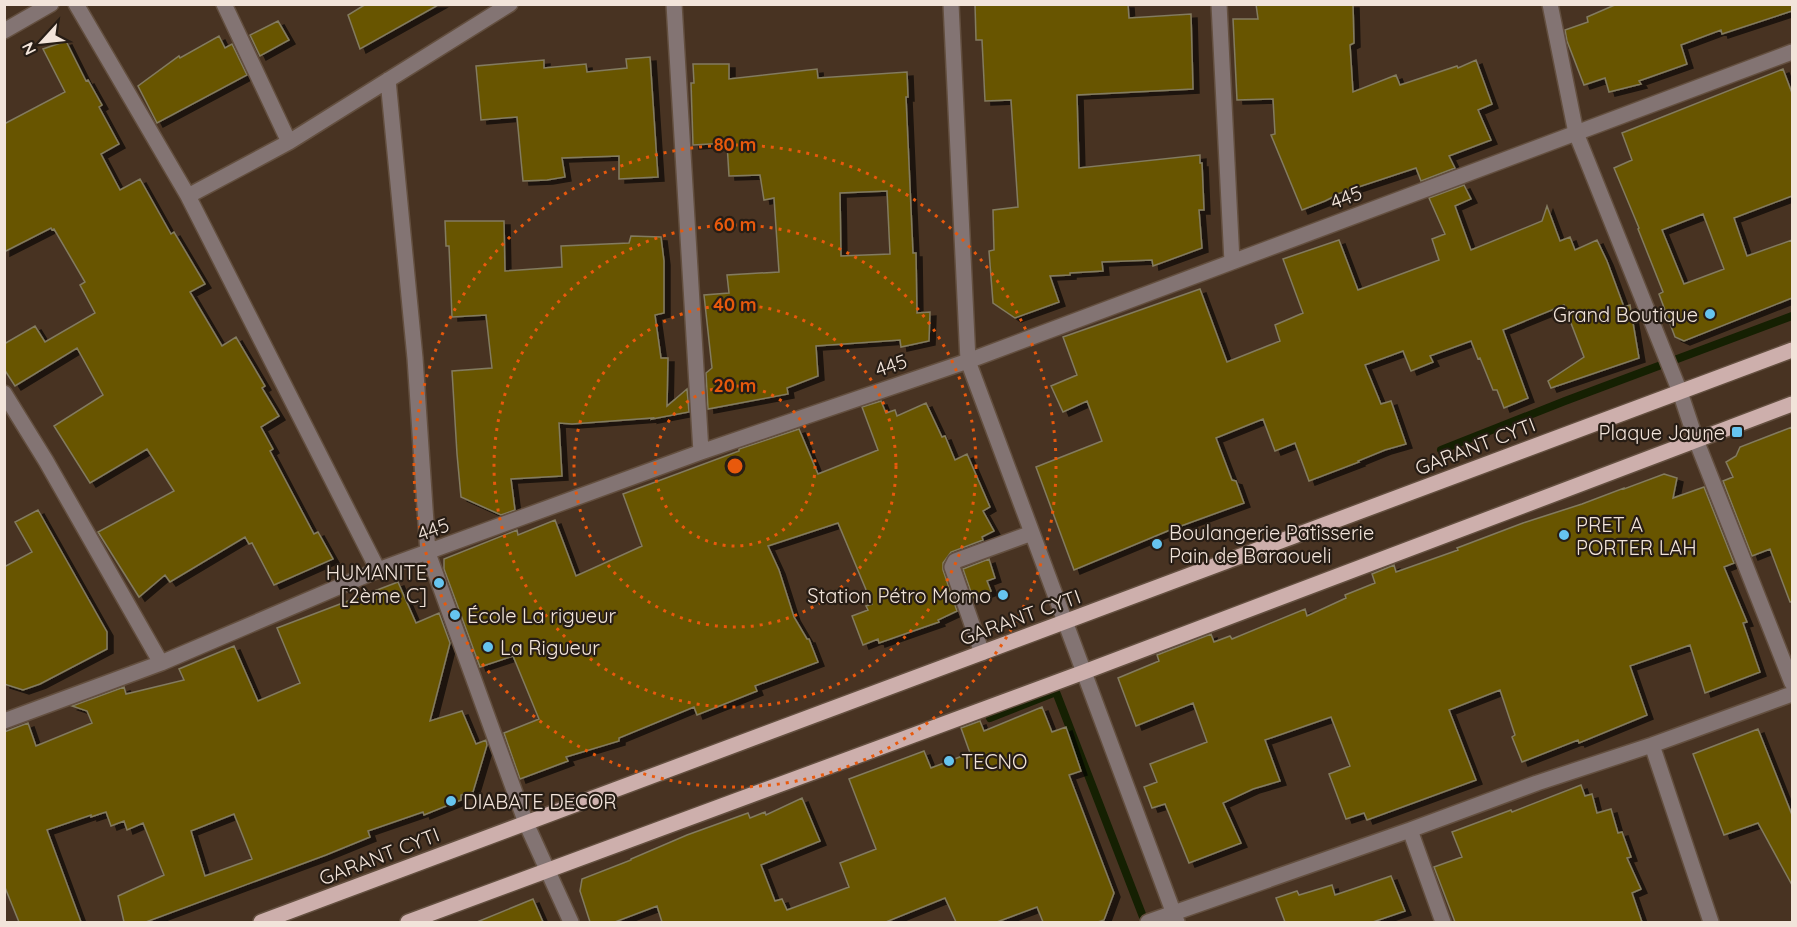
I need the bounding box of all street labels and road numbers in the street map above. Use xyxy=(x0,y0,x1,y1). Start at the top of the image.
street label: 445 xyxy=(1327,180,1365,214)
street label: 445 xyxy=(872,348,910,382)
street label: GARANT CYTI xyxy=(1411,412,1539,480)
street label: 445 xyxy=(414,512,452,546)
street label: GARANT CYTI xyxy=(956,584,1084,650)
street label: GARANT CYTI xyxy=(315,822,443,890)

